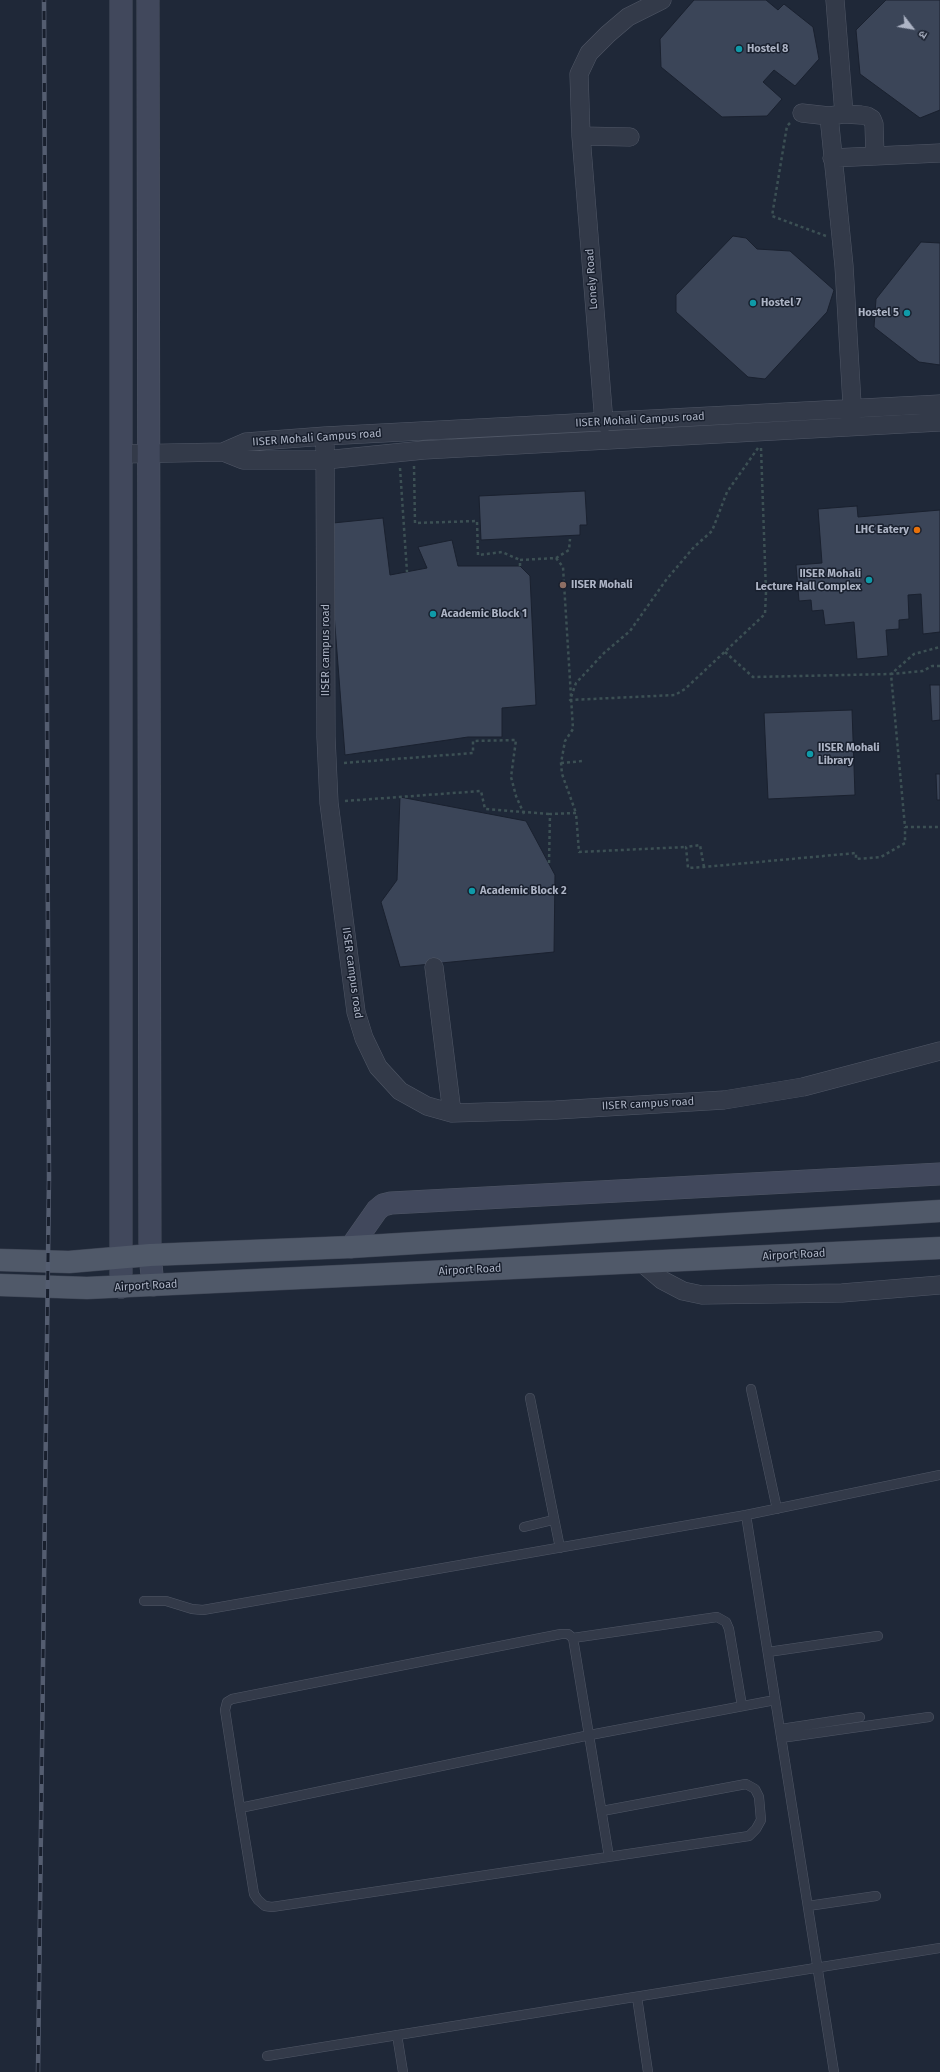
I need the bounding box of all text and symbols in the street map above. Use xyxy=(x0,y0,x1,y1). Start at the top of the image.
north arrow xyxy=(892,8,932,48)
text: उ xyxy=(915,28,930,41)
place label: Hostel 8 xyxy=(747,42,788,56)
marker: Hostel 8 xyxy=(734,44,744,54)
street label: Lonely Road xyxy=(583,248,601,310)
place label: Hostel 7 xyxy=(761,296,801,310)
marker: Hostel 7 xyxy=(748,298,758,308)
place label: Hostel 5 xyxy=(858,306,899,320)
marker: Hostel 5 xyxy=(902,308,912,318)
street label: IISER Mohali Campus road xyxy=(575,410,705,430)
street label: IISER Mohali Campus road xyxy=(252,427,382,449)
place label: LHC Eatery xyxy=(855,523,909,537)
marker: LHC Eatery xyxy=(912,525,922,535)
place label: IISER Mohali Lecture Hall Complex xyxy=(755,567,861,593)
marker: IISER Mohali Lecture Hall Complex xyxy=(864,575,874,585)
place label: IISER Mohali xyxy=(571,578,633,592)
marker: IISER Mohali xyxy=(558,580,568,590)
street label: IISER campus road xyxy=(319,604,333,696)
place label: Academic Block 1 xyxy=(441,607,527,621)
marker: Academic Block 1 xyxy=(428,609,438,619)
place label: IISER Mohali Library xyxy=(818,741,880,767)
marker: IISER Mohali Library xyxy=(805,749,815,759)
place label: Academic Block 2 xyxy=(480,884,567,898)
marker: Academic Block 2 xyxy=(467,886,477,896)
street label: IISER campus road xyxy=(339,926,365,1020)
street label: IISER campus road xyxy=(602,1095,694,1113)
street label: Airport Road xyxy=(762,1247,826,1263)
street label: Airport Road xyxy=(438,1262,502,1278)
street label: Airport Road xyxy=(114,1278,178,1294)

